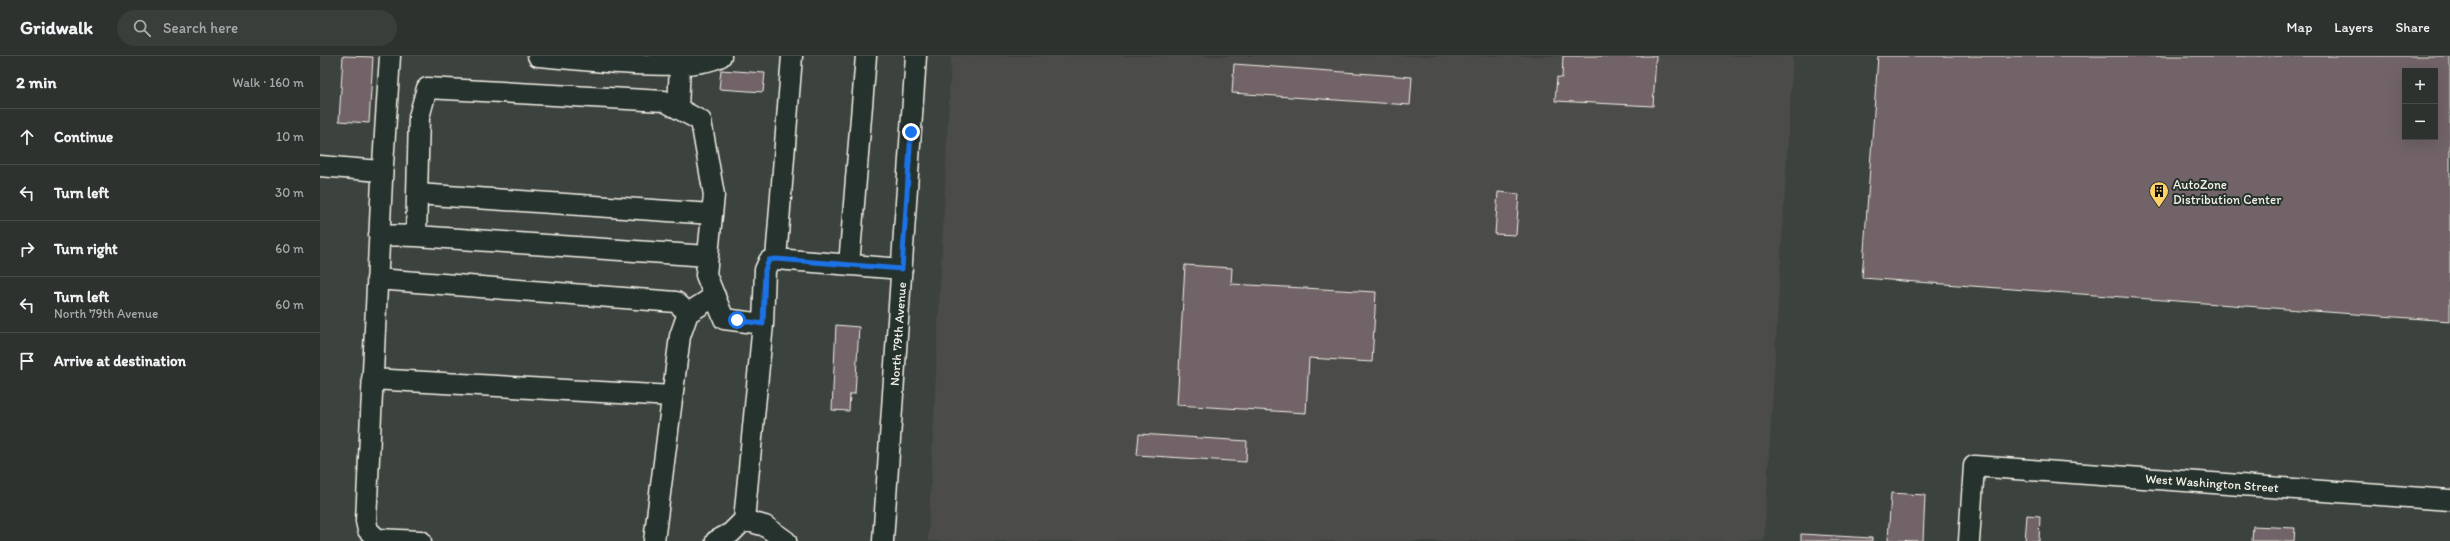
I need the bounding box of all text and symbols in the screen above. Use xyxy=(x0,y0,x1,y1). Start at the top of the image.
search box xyxy=(117,10,397,46)
text: Gridwalk xyxy=(20,16,93,39)
icon: search xyxy=(131,17,153,39)
text: Search here xyxy=(163,19,238,37)
text: Map xyxy=(2287,19,2312,36)
text: Layers xyxy=(2334,19,2373,36)
text: Share xyxy=(2395,19,2430,36)
map controls xyxy=(2402,68,2438,140)
button: + xyxy=(2402,68,2438,104)
text: 2 min xyxy=(16,72,56,92)
text: Walk · 160 m xyxy=(233,75,304,90)
button: − xyxy=(2402,104,2438,140)
route end xyxy=(902,123,920,141)
icon: ahead xyxy=(16,126,38,148)
text: Continue xyxy=(54,128,113,146)
text: 10 m xyxy=(276,129,304,144)
place label: AutoZone Distribution Center xyxy=(2173,177,2282,207)
building icon: AutoZone Distribution Center xyxy=(2148,180,2170,208)
icon: left xyxy=(16,182,38,204)
text: Turn left xyxy=(54,184,109,202)
text: 30 m xyxy=(275,185,304,200)
icon: right xyxy=(16,238,38,260)
text: Turn right xyxy=(54,240,118,258)
text: 60 m xyxy=(275,241,304,256)
street label: North 79th Avenue xyxy=(887,281,909,387)
text: Turn left xyxy=(54,288,109,306)
icon: left xyxy=(16,294,38,316)
text: 60 m xyxy=(275,297,304,312)
text: North 79th Avenue xyxy=(54,306,158,321)
route start xyxy=(728,311,746,329)
icon: arrive xyxy=(16,350,38,372)
text: Arrive at destination xyxy=(54,352,186,370)
street label: West Washington Street xyxy=(2145,471,2279,495)

